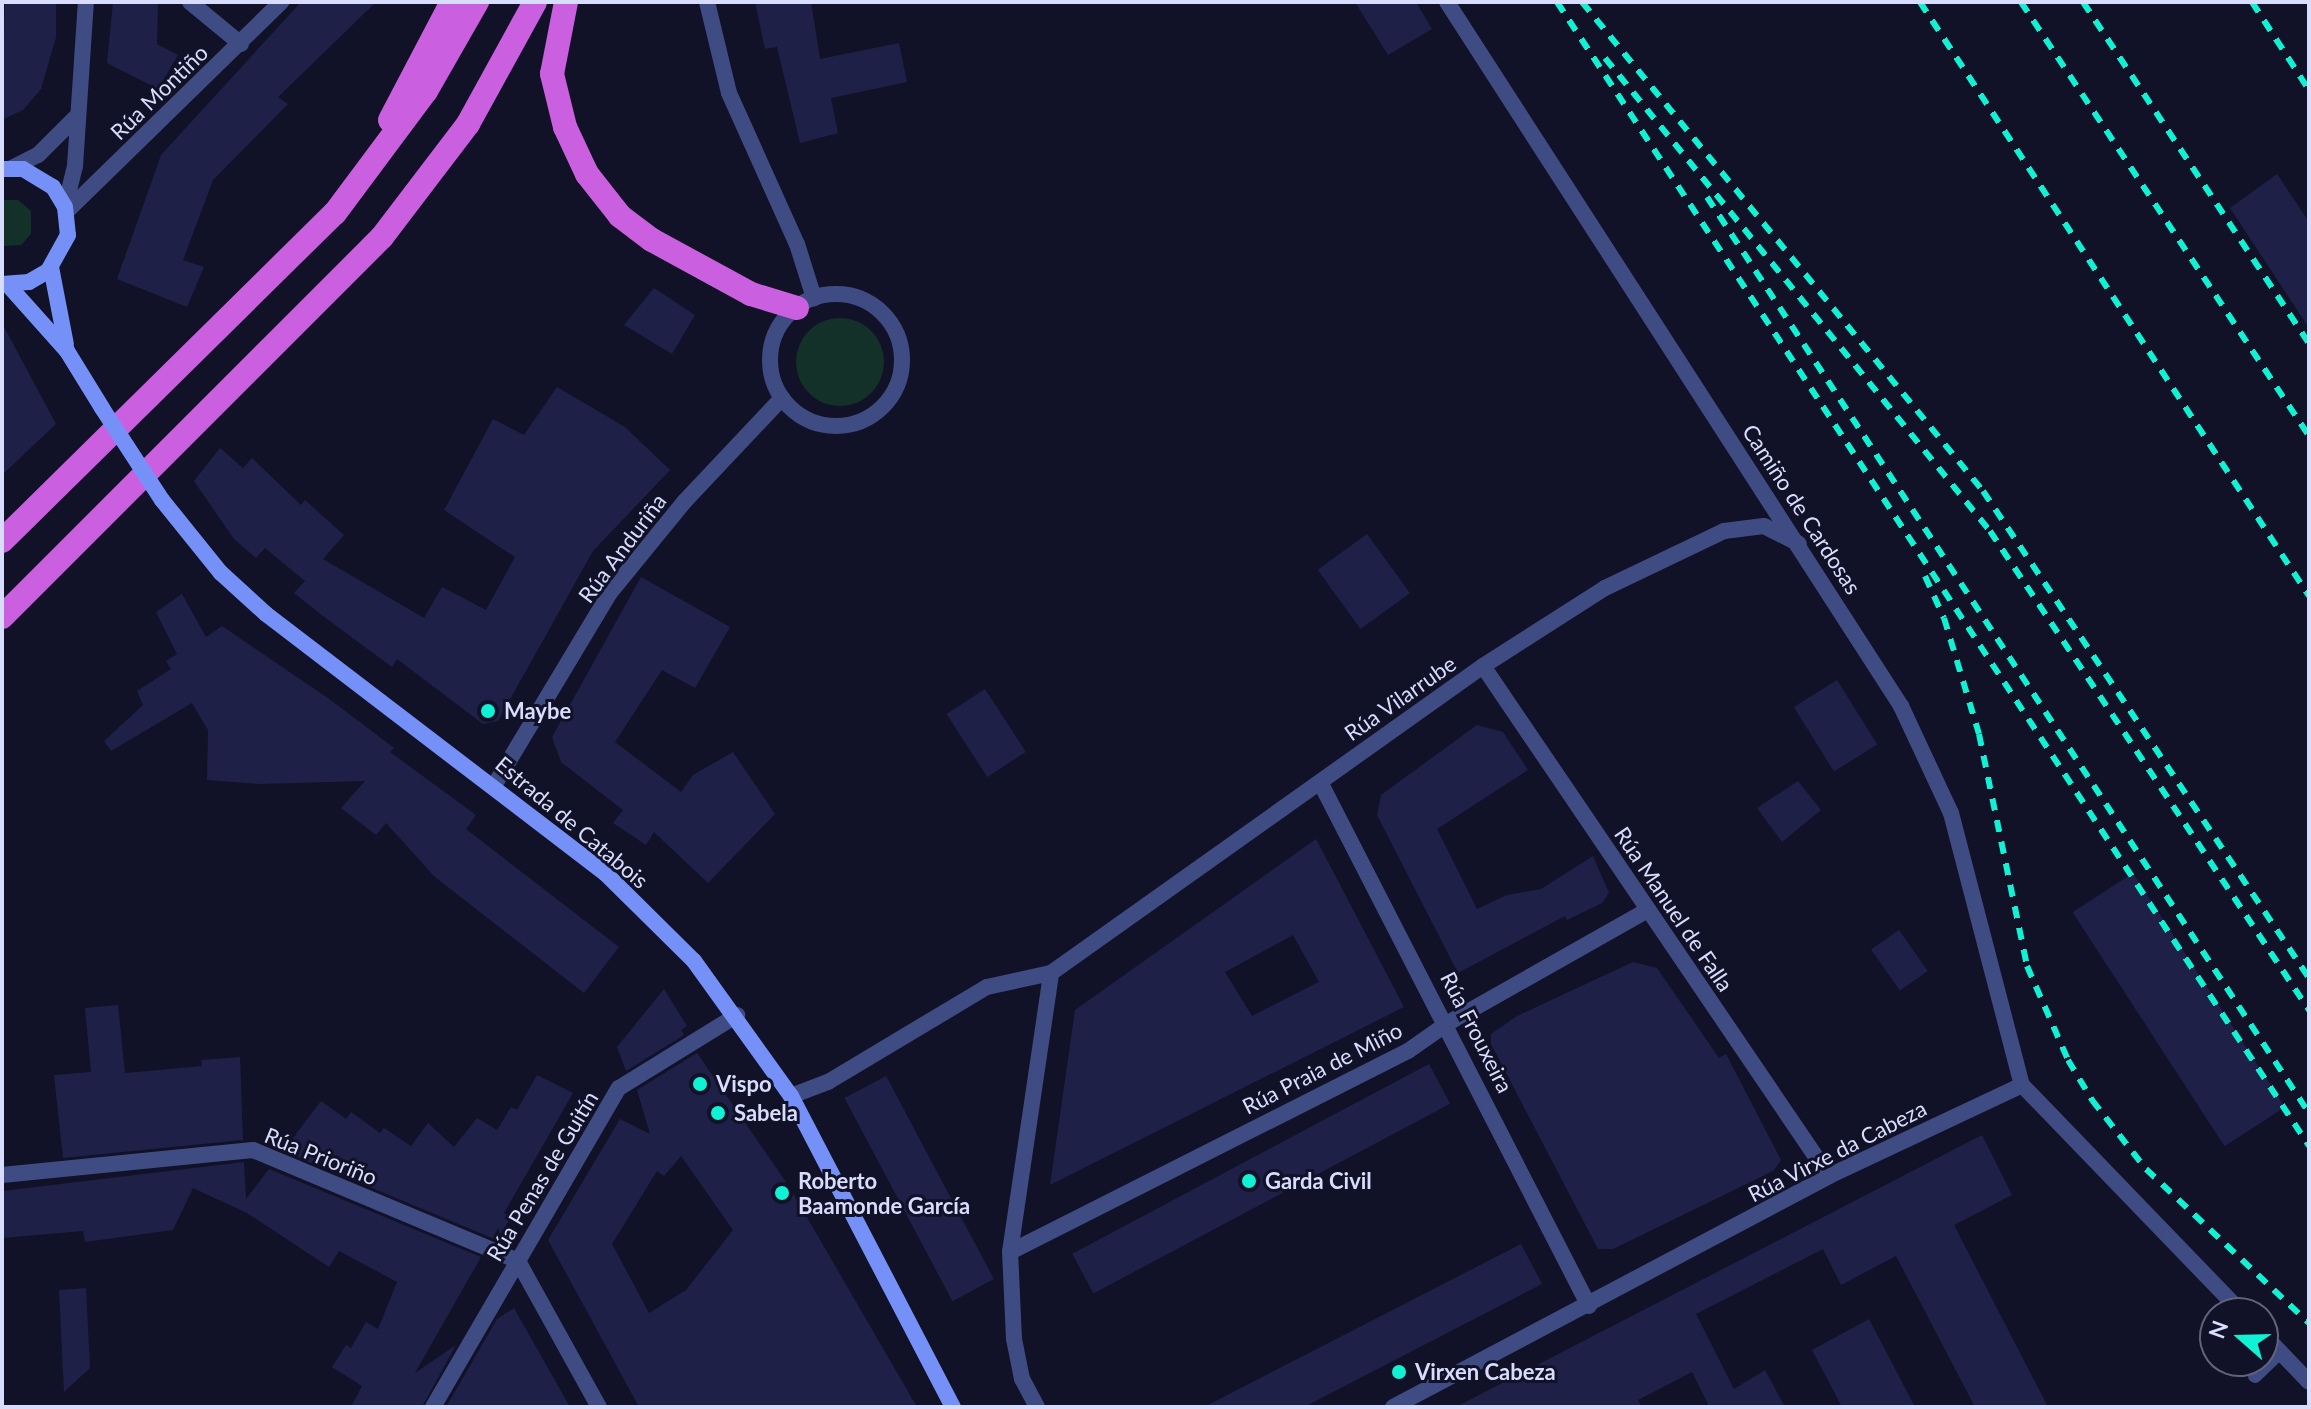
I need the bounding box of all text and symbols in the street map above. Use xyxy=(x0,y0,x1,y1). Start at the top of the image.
street label: Rúa Montiño xyxy=(105,39,213,145)
street label: Camiño de Cardosas xyxy=(1737,419,1867,599)
street label: Rúa Anduriña xyxy=(572,488,672,608)
street label: Rúa Vilarrube xyxy=(1339,650,1461,746)
place label: Maybe xyxy=(504,698,571,724)
marker: Maybe xyxy=(479,702,497,720)
street label: Estrada de Catabois xyxy=(490,750,654,894)
street label: Rúa Manuel de Falla xyxy=(1609,822,1739,996)
street label: Rúa Frouxeira xyxy=(1435,967,1519,1097)
street label: Rúa Praia de Miño xyxy=(1238,1016,1406,1120)
place label: Vispo xyxy=(716,1071,772,1097)
marker: Vispo xyxy=(691,1075,709,1093)
street label: Rúa Penas de Guitín xyxy=(481,1086,603,1266)
street label: Rúa Virxe da Cabeza xyxy=(1743,1094,1931,1208)
place label: Sabela xyxy=(734,1100,798,1126)
marker: Sabela xyxy=(709,1104,727,1122)
street label: Rúa Prioriño xyxy=(261,1121,381,1191)
place label: Roberto Baamonde García xyxy=(798,1167,970,1218)
place label: Garda Civil xyxy=(1265,1168,1372,1194)
marker: Garda Civil xyxy=(1240,1172,1258,1190)
marker: Roberto Baamonde García xyxy=(773,1184,791,1202)
north arrow xyxy=(2199,1297,2279,1377)
text: N xyxy=(2202,1317,2233,1342)
place label: Virxen Cabeza xyxy=(1415,1359,1556,1385)
marker: Virxen Cabeza xyxy=(1390,1363,1408,1381)

